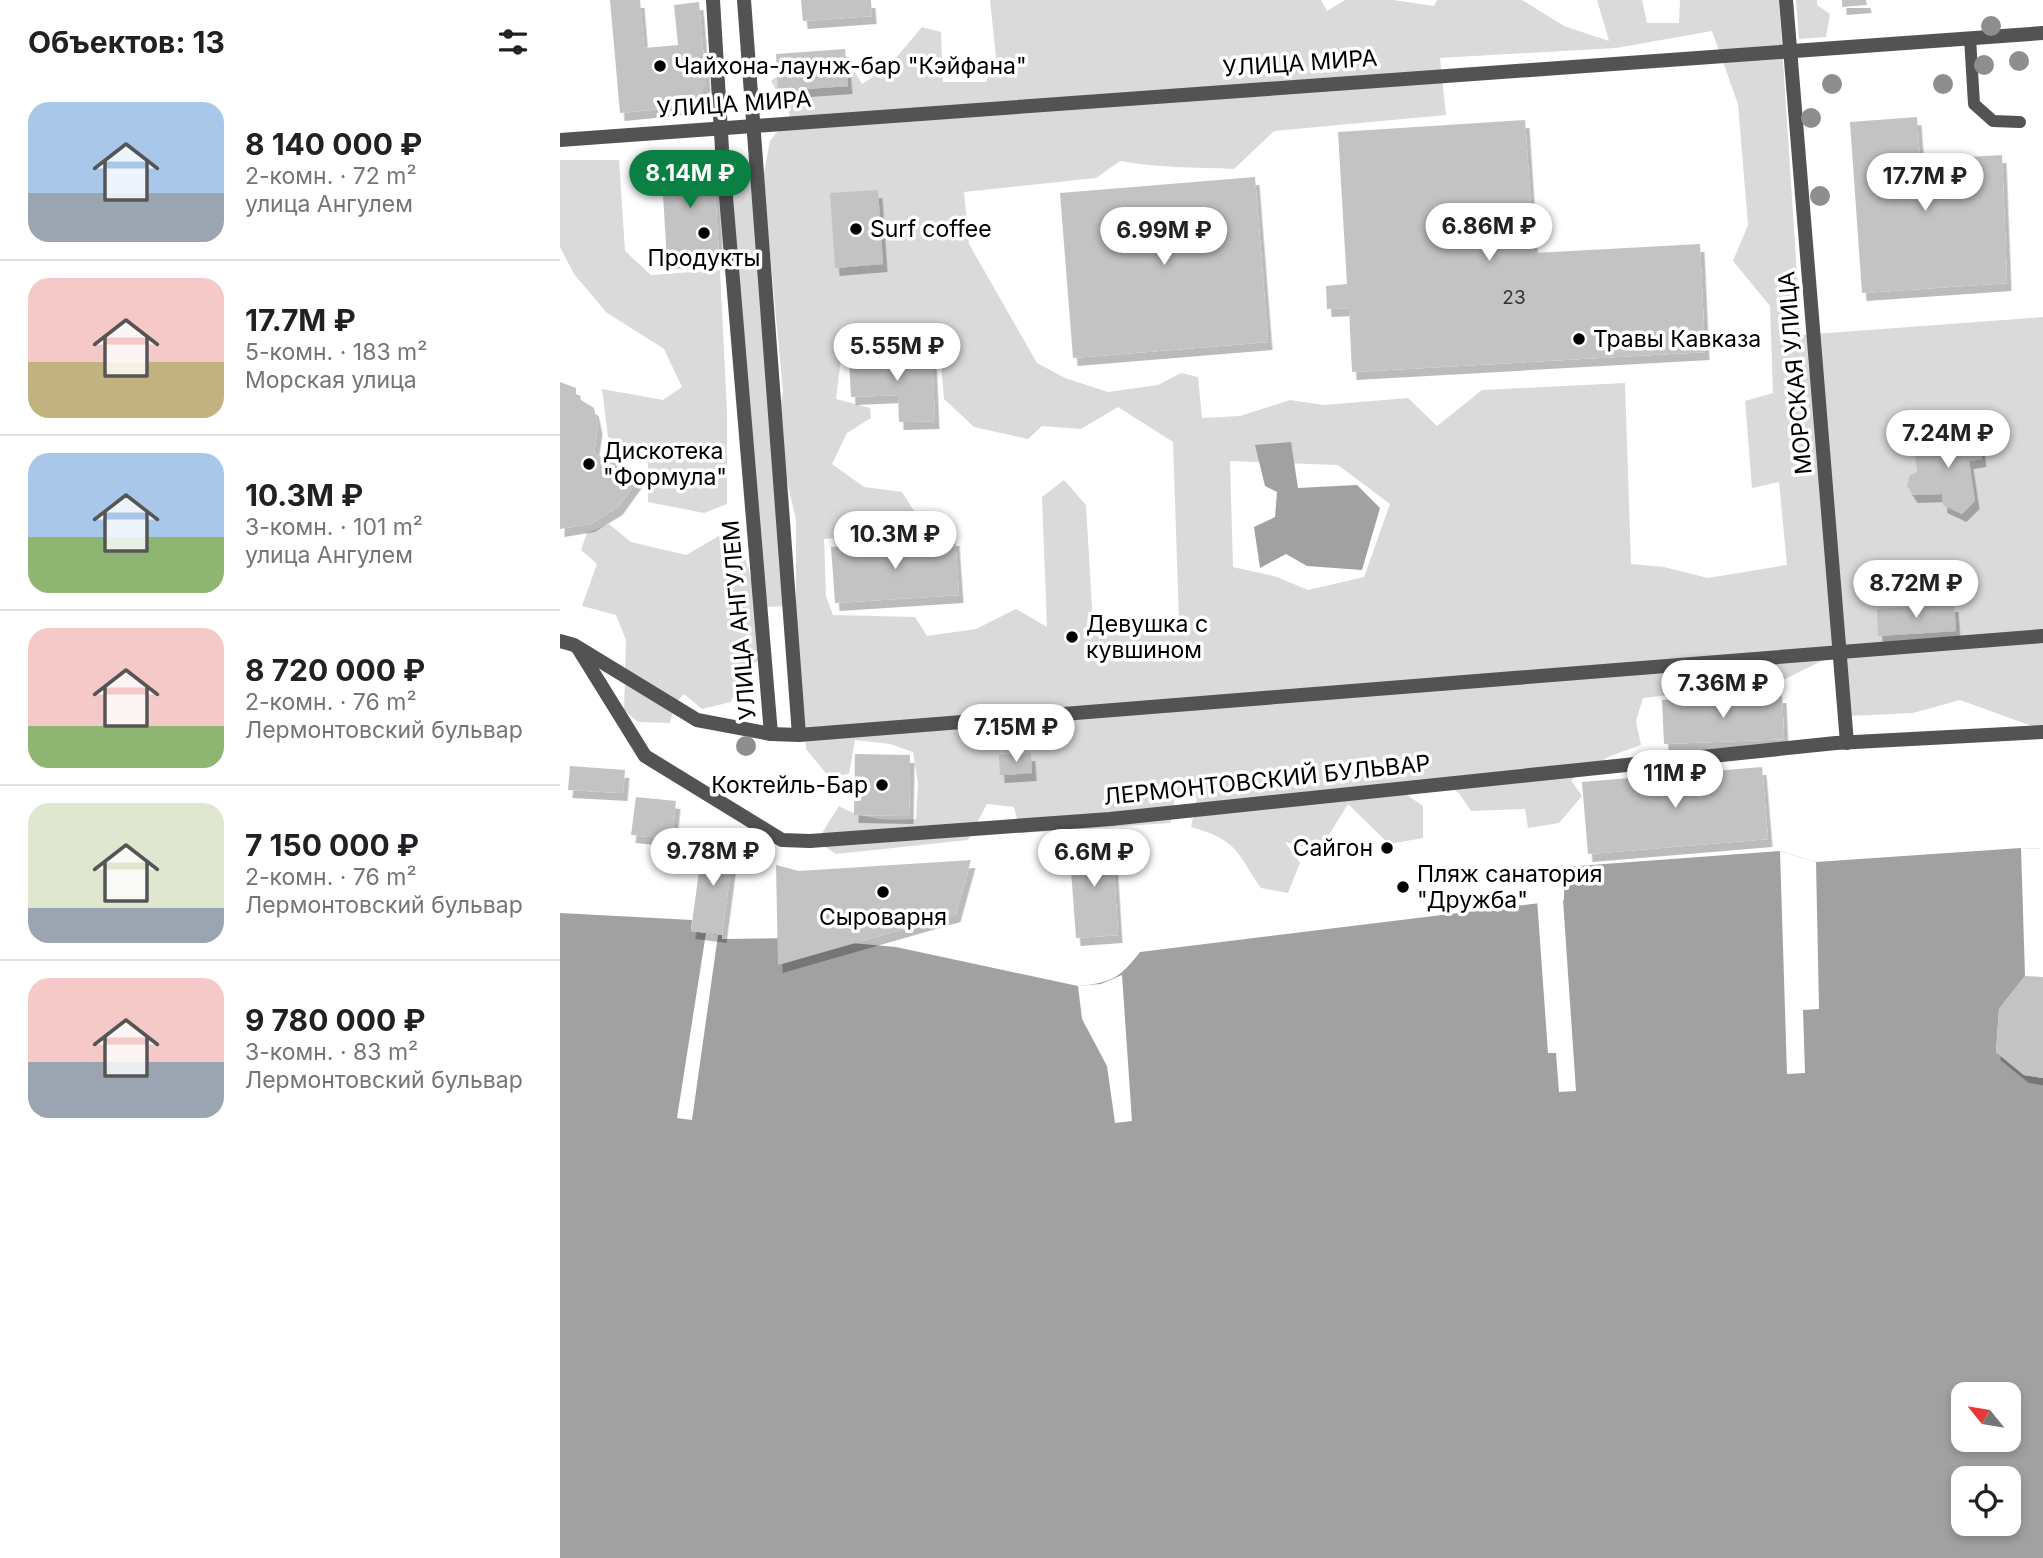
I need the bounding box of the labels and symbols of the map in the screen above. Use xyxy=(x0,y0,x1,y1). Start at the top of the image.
street label: УЛИЦА МИРА xyxy=(1222,44,1378,82)
place label: Чайхона-лаунж-бар "Кэйфана" xyxy=(674,52,1027,80)
marker: Чайхона-лаунж-бар "Кэйфана" xyxy=(652,58,668,74)
street label: УЛИЦА МИРА xyxy=(656,85,812,123)
pin: 8.14M ₽ xyxy=(625,150,755,210)
pin: 17.7M ₽ xyxy=(1860,154,1990,213)
pin: 6.86M ₽ xyxy=(1424,204,1554,263)
pin: 6.99M ₽ xyxy=(1099,208,1229,267)
place label: Surf coffee xyxy=(870,215,992,243)
marker: Surf coffee xyxy=(848,221,864,237)
marker: Продукты xyxy=(696,225,712,241)
place label: Продукты xyxy=(648,244,760,272)
street label: МОРСКАЯ УЛИЦА xyxy=(1772,270,1818,476)
house number: 23 xyxy=(1502,286,1526,309)
pin: 5.55M ₽ xyxy=(832,324,962,383)
place label: Травы Кавказа xyxy=(1593,325,1761,353)
marker: Травы Кавказа xyxy=(1571,331,1587,347)
pin: 7.24M ₽ xyxy=(1883,410,2013,470)
place label: Дискотека "Формула" xyxy=(603,437,727,491)
marker: Дискотека "Формула" xyxy=(581,456,597,472)
pin: 10.3M ₽ xyxy=(830,512,960,571)
street label: УЛИЦА АНГУЛЕМ xyxy=(716,519,762,721)
pin: 8.72M ₽ xyxy=(1851,560,1981,620)
place label: Девушка с кувшином xyxy=(1086,610,1208,664)
marker: Девушка с кувшином xyxy=(1064,629,1080,645)
pin: 7.36M ₽ xyxy=(1658,660,1788,720)
pin: 7.15M ₽ xyxy=(951,704,1081,764)
street label: ЛЕРМОНТОВСКИЙ БУЛЬВАР xyxy=(1102,749,1432,811)
pin: 11M ₽ xyxy=(1626,750,1724,810)
place label: Коктейль-Бар xyxy=(711,771,868,799)
marker: Коктейль-Бар xyxy=(874,777,890,793)
pin: 9.78M ₽ xyxy=(648,828,778,888)
pin: 6.6M ₽ xyxy=(1037,830,1151,889)
place label: Сайгон xyxy=(1293,834,1373,862)
marker: Сайгон xyxy=(1379,840,1395,856)
place label: Пляж санатория "Дружба" xyxy=(1417,860,1603,914)
marker: Пляж санатория "Дружба" xyxy=(1395,879,1411,895)
marker: Сыроварня xyxy=(875,884,891,900)
place label: Сыроварня xyxy=(819,903,947,931)
north arrow xyxy=(1951,1382,2021,1452)

